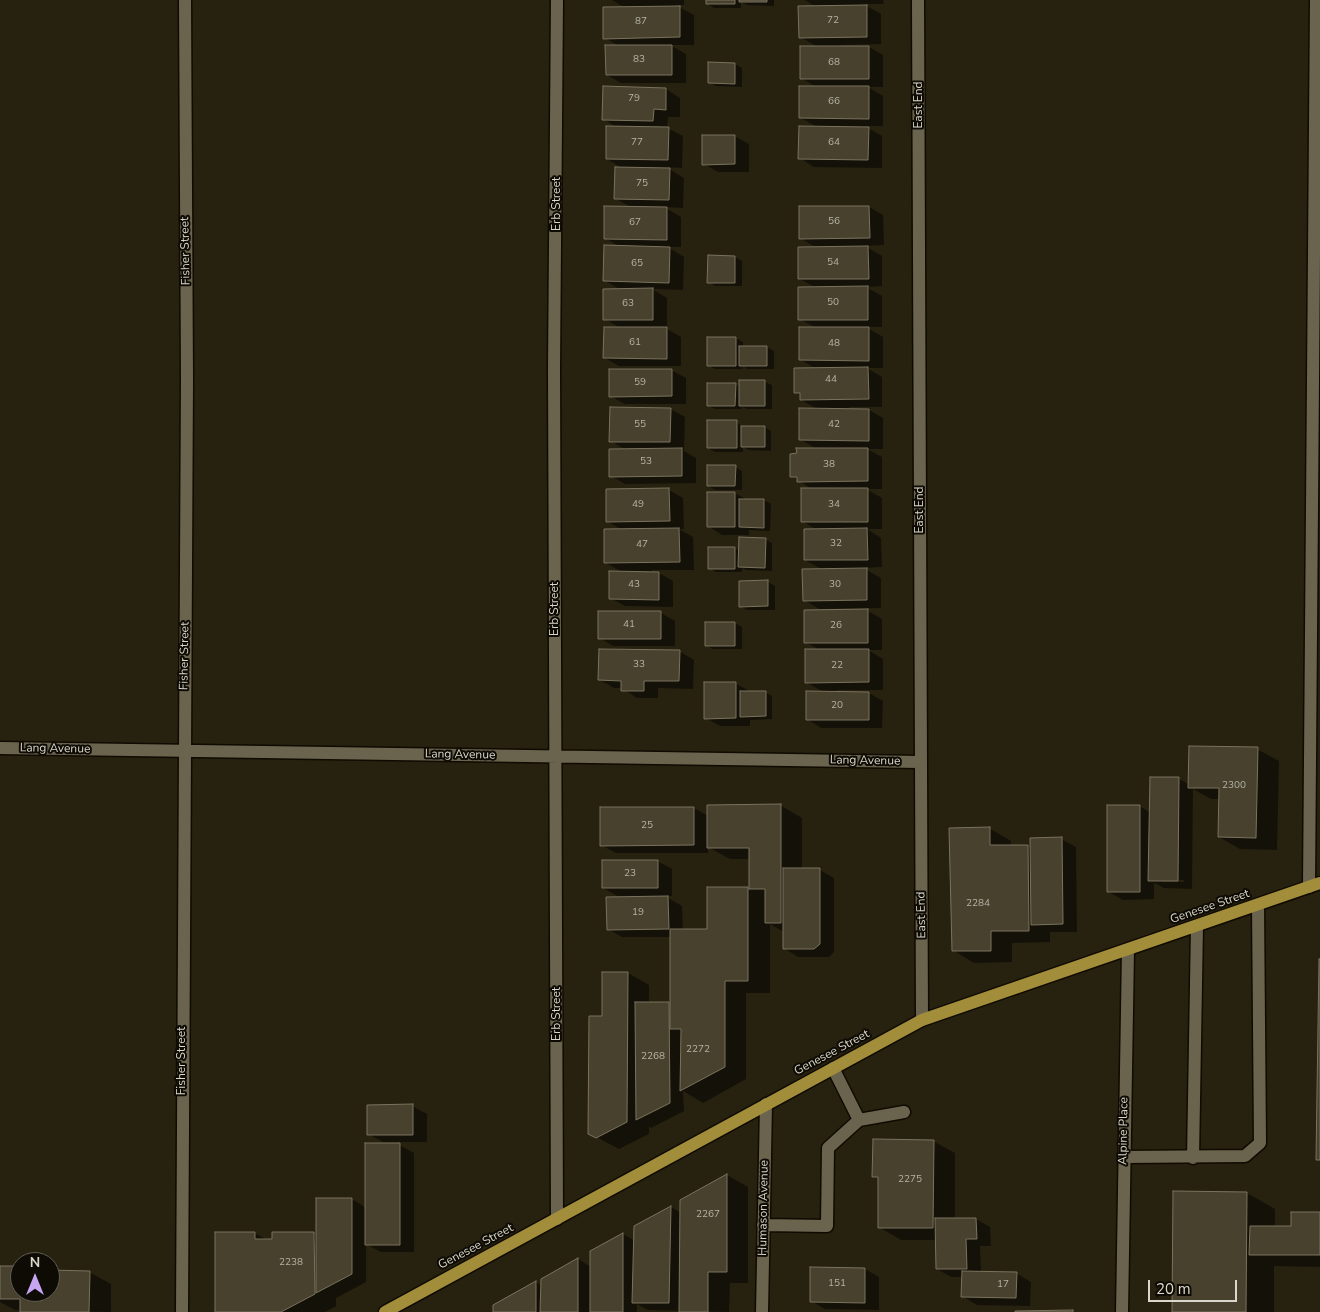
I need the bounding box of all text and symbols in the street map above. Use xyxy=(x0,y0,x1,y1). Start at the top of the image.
house number: 72 xyxy=(827,15,839,27)
house number: 87 xyxy=(635,16,647,28)
house number: 83 xyxy=(633,54,645,66)
house number: 68 xyxy=(828,57,840,69)
street label: East End xyxy=(912,81,926,129)
house number: 79 xyxy=(628,93,640,105)
house number: 66 xyxy=(828,96,840,108)
house number: 77 xyxy=(631,137,643,149)
house number: 64 xyxy=(828,137,840,149)
street label: Erb Street xyxy=(550,177,564,231)
house number: 75 xyxy=(636,178,648,190)
house number: 56 xyxy=(828,216,840,228)
street label: Fisher Street xyxy=(178,217,194,285)
house number: 67 xyxy=(629,217,641,229)
house number: 54 xyxy=(827,257,839,269)
house number: 65 xyxy=(631,258,643,270)
house number: 50 xyxy=(827,297,839,309)
house number: 63 xyxy=(622,298,634,310)
house number: 61 xyxy=(629,337,641,349)
house number: 48 xyxy=(828,338,840,350)
house number: 44 xyxy=(825,374,837,386)
house number: 59 xyxy=(634,377,646,389)
house number: 55 xyxy=(634,419,646,431)
house number: 42 xyxy=(828,419,840,431)
house number: 53 xyxy=(640,456,652,468)
house number: 38 xyxy=(823,459,835,471)
street label: East End xyxy=(913,486,927,534)
house number: 49 xyxy=(632,499,644,511)
house number: 34 xyxy=(828,499,840,511)
house number: 32 xyxy=(830,538,842,550)
house number: 47 xyxy=(636,539,648,551)
house number: 43 xyxy=(628,579,640,591)
house number: 30 xyxy=(829,579,841,591)
street label: Erb Street xyxy=(548,582,562,636)
house number: 41 xyxy=(623,619,635,631)
house number: 26 xyxy=(830,620,842,632)
street label: Fisher Street xyxy=(177,622,193,690)
house number: 33 xyxy=(633,659,645,671)
house number: 22 xyxy=(831,660,843,672)
house number: 20 xyxy=(831,700,843,712)
street label: Lang Avenue xyxy=(20,741,90,757)
street label: Lang Avenue xyxy=(425,747,495,763)
street label: Lang Avenue xyxy=(830,753,900,769)
house number: 2300 xyxy=(1222,780,1246,792)
house number: 25 xyxy=(641,820,653,832)
house number: 23 xyxy=(624,868,636,880)
street label: Genesee Street xyxy=(1169,887,1251,927)
street label: East End xyxy=(914,891,930,939)
house number: 2284 xyxy=(966,898,990,910)
house number: 19 xyxy=(632,907,644,919)
street label: Erb Street xyxy=(550,987,564,1041)
street label: Fisher Street xyxy=(175,1027,189,1095)
street label: Genesee Street xyxy=(792,1027,872,1079)
house number: 2272 xyxy=(686,1044,710,1056)
house number: 2268 xyxy=(641,1051,665,1063)
street label: Alpine Place xyxy=(1116,1097,1132,1165)
street label: Humason Avenue xyxy=(756,1160,772,1256)
house number: 2275 xyxy=(898,1174,922,1186)
house number: 2267 xyxy=(696,1209,720,1221)
street label: Genesee Street xyxy=(436,1221,516,1273)
north arrow xyxy=(10,1252,60,1302)
text: N xyxy=(30,1253,40,1272)
house number: 2238 xyxy=(279,1257,303,1269)
scale bar xyxy=(1150,1270,1239,1302)
house number: 151 xyxy=(828,1278,846,1290)
house number: 17 xyxy=(997,1279,1009,1291)
text: 20 m xyxy=(1156,1279,1191,1299)

